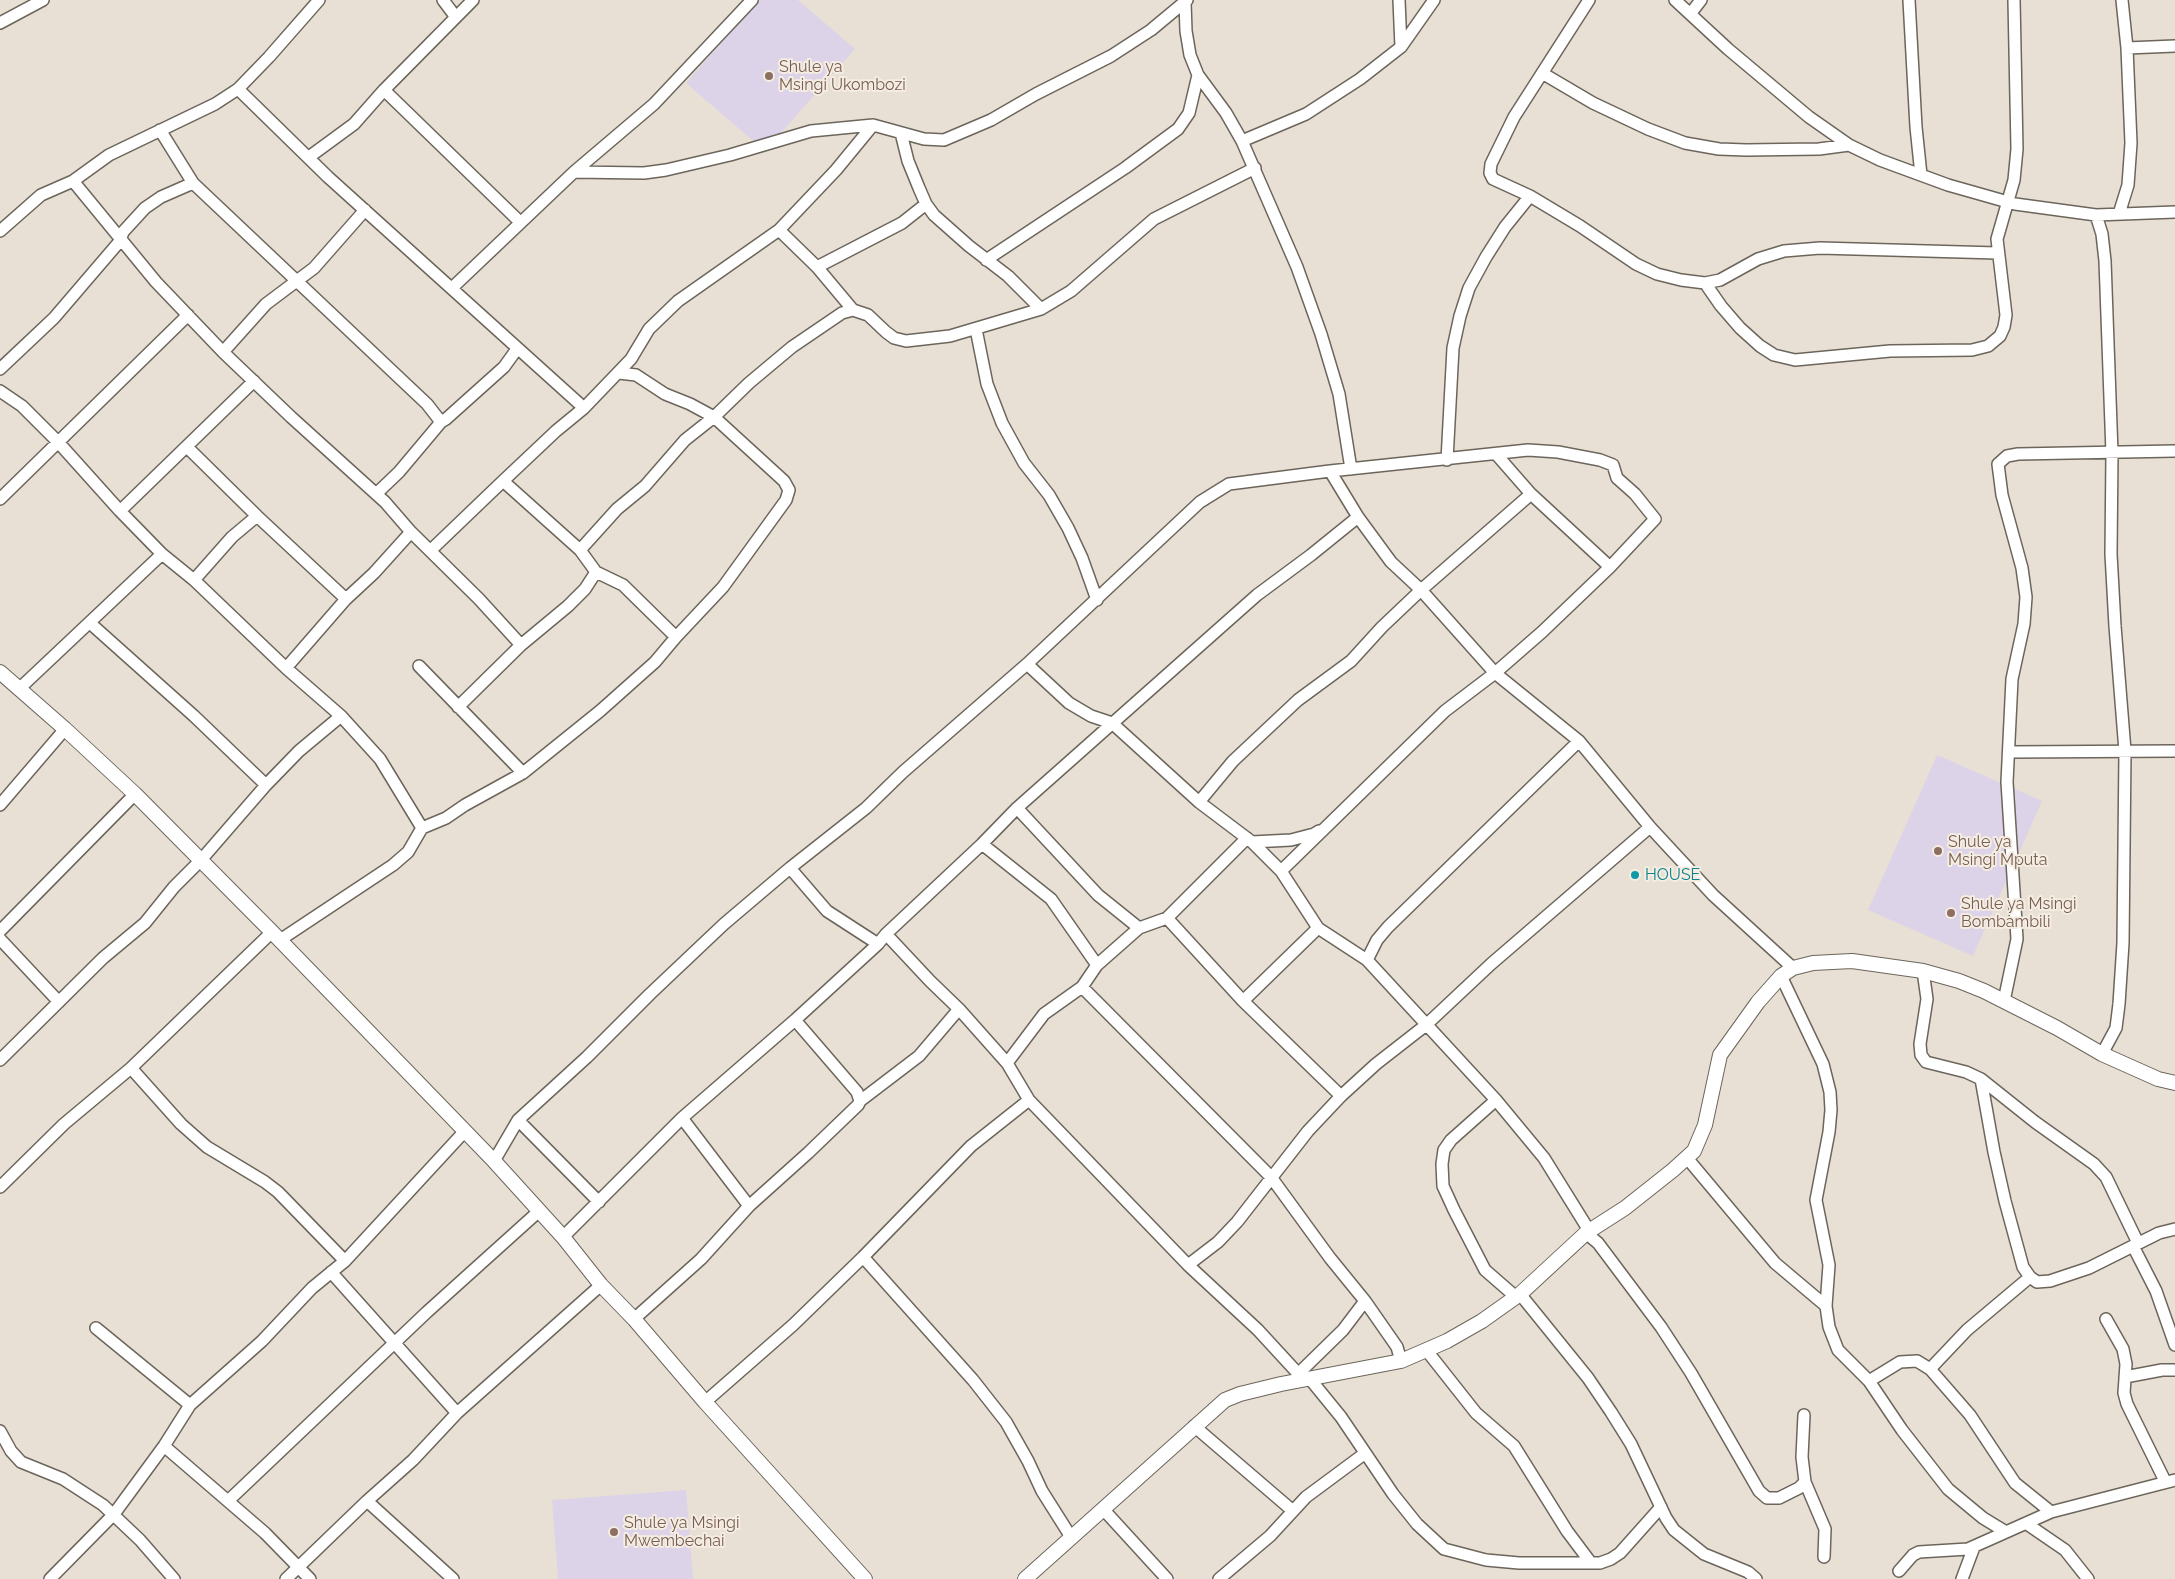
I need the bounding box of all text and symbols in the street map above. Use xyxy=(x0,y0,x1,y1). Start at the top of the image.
place label: Shule ya Msingi Ukombozi xyxy=(779,57,906,95)
marker: Shule ya Msingi Ukombozi xyxy=(763,70,775,82)
place label: Shule ya Msingi Mputa xyxy=(1948,832,2047,870)
marker: Shule ya Msingi Mputa xyxy=(1932,845,1944,857)
place label: HOUSE xyxy=(1645,865,1700,885)
marker: HOUSE xyxy=(1629,869,1641,881)
place label: Shule ya Msingi Bombambili xyxy=(1961,894,2076,932)
marker: Shule ya Msingi Bombambili xyxy=(1945,907,1957,919)
place label: Shule ya Msingi Mwembechai xyxy=(624,1513,739,1551)
marker: Shule ya Msingi Mwembechai xyxy=(608,1526,620,1538)

